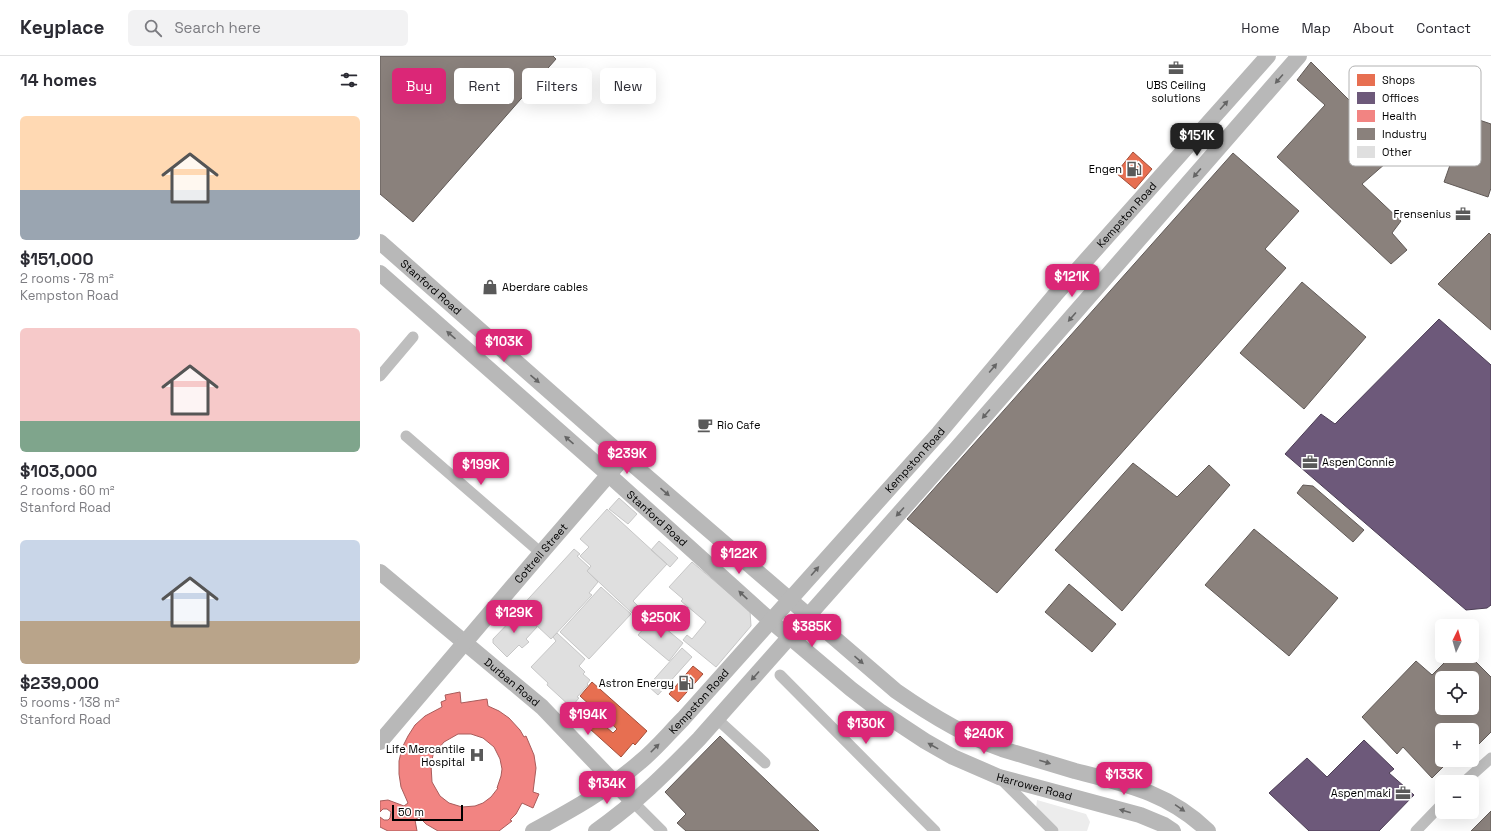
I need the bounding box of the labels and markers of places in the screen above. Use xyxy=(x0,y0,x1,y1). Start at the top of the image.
office icon: UBS Ceiling solutions xyxy=(1167,59,1185,77)
place label: UBS Ceiling solutions xyxy=(1146,78,1206,105)
pin: $151K xyxy=(1169,123,1225,157)
fuel station icon: Engen xyxy=(1125,160,1143,178)
place label: Engen xyxy=(1089,162,1122,176)
office icon: Frensenius xyxy=(1454,205,1472,223)
place label: Frensenius xyxy=(1394,207,1451,221)
pin: $121K xyxy=(1044,264,1100,298)
shop icon: Aberdare cables xyxy=(481,278,499,296)
place label: Aberdare cables xyxy=(502,280,588,294)
pin: $103K xyxy=(476,329,532,363)
cafe icon: Rio Cafe xyxy=(696,416,714,434)
place label: Rio Cafe xyxy=(717,418,760,432)
pin: $239K xyxy=(599,441,655,475)
pin: $199K xyxy=(453,452,509,486)
office icon: Aspen Connie xyxy=(1301,453,1319,471)
place label: Aspen Connie xyxy=(1322,455,1394,469)
pin: $122K xyxy=(711,541,767,575)
pin: $129K xyxy=(486,600,542,634)
pin: $250K xyxy=(633,605,689,639)
pin: $385K xyxy=(784,614,840,648)
fuel station icon: Astron Energy xyxy=(677,674,695,692)
place label: Astron Energy xyxy=(599,676,674,690)
pin: $194K xyxy=(560,702,616,736)
pin: $130K xyxy=(838,711,894,745)
pin: $240K xyxy=(956,721,1012,755)
place label: Life Mercantile Hospital xyxy=(386,742,465,769)
hospital icon: Life Mercantile Hospital xyxy=(468,746,486,764)
pin: $133K xyxy=(1096,762,1152,796)
pin: $134K xyxy=(579,771,635,805)
office icon: Aspen maki xyxy=(1394,784,1412,802)
place label: Aspen maki xyxy=(1331,786,1391,800)

